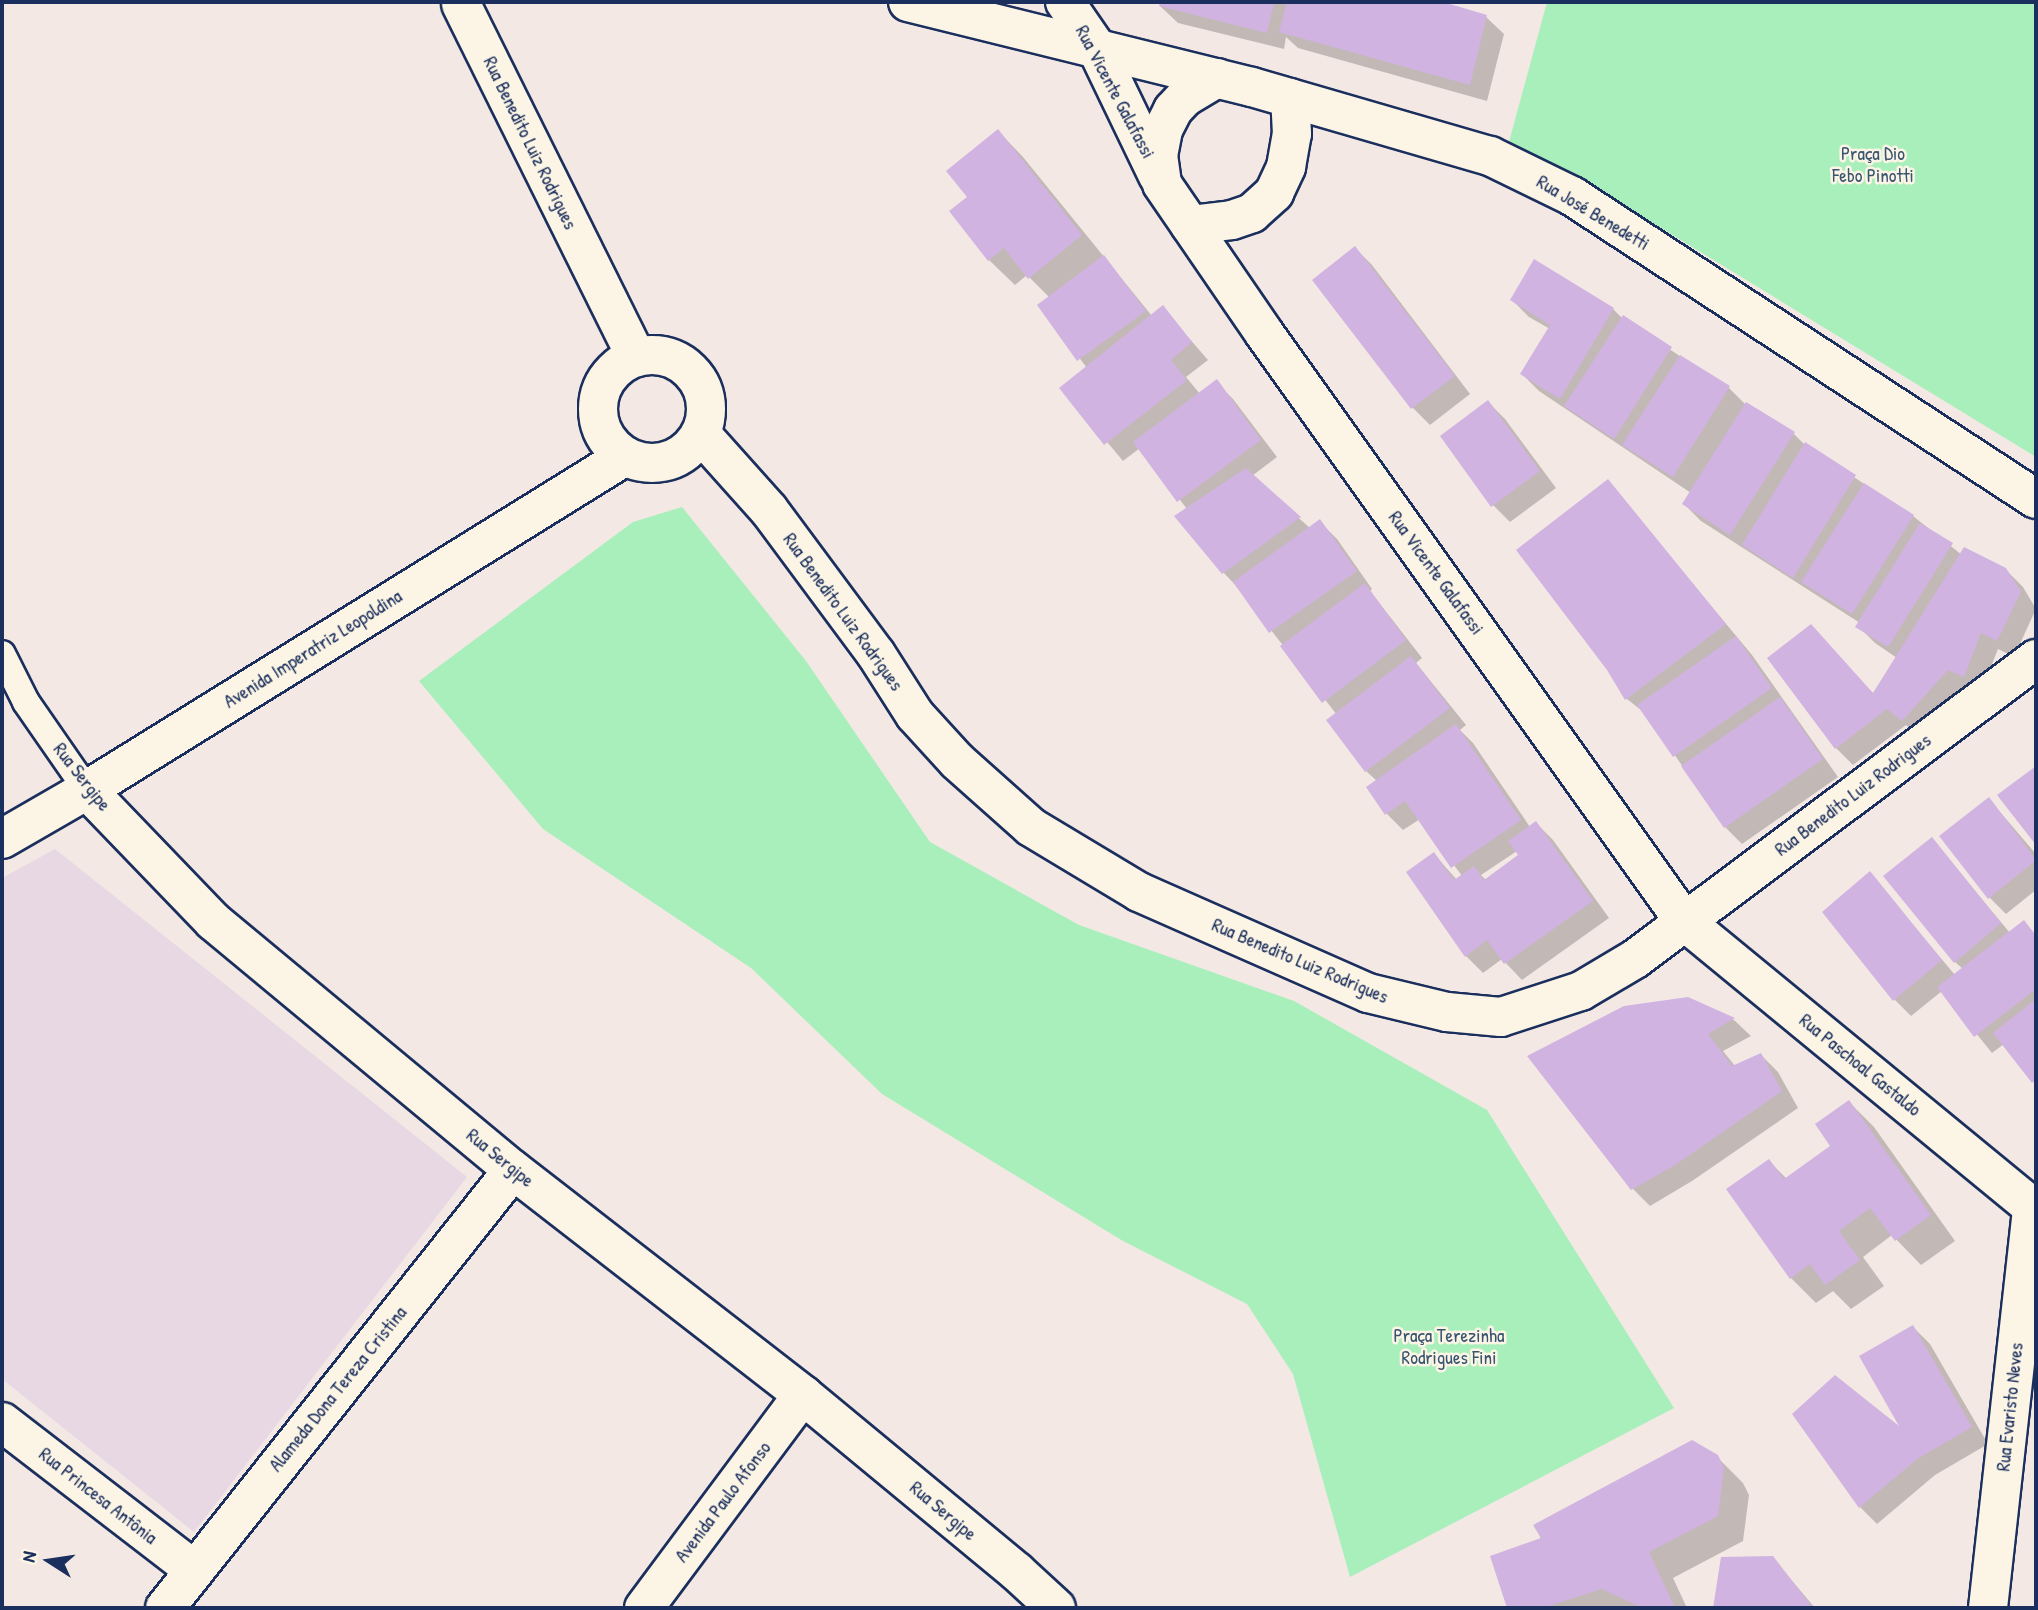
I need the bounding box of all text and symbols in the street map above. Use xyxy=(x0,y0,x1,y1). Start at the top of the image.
street label: Rua Vicente Galafassi xyxy=(1070,22,1160,162)
street label: Rua Benedito Luiz Rodrigues xyxy=(478,53,582,233)
park label: Praça Dio Febo Pinotti xyxy=(1832,143,1914,187)
street label: Rua José Benedetti xyxy=(1532,170,1654,256)
street label: Rua Vicente Galafassi xyxy=(1384,507,1488,639)
street label: Rua Benedito Luiz Rodrigues xyxy=(778,529,908,695)
street label: Avenida Imperatriz Leopoldina xyxy=(220,585,406,713)
street label: Rua Benedito Luiz Rodrigues xyxy=(1771,729,1935,861)
street label: Rua Sergipe xyxy=(48,738,116,816)
street label: Rua Benedito Luiz Rodrigues xyxy=(1208,914,1392,1008)
street label: Rua Paschoal Gastaldo xyxy=(1795,1009,1925,1121)
street label: Rua Sergipe xyxy=(462,1124,538,1192)
street label: Alameda Dona Tereza Cristina xyxy=(264,1302,412,1476)
park label: Praça Terezinha Rodrigues Fini xyxy=(1394,1325,1504,1369)
street label: Rua Evaristo Neves xyxy=(1992,1342,2028,1472)
street label: Avenida Paulo Afonso xyxy=(670,1437,776,1567)
street label: Rua Princesa Antônia xyxy=(34,1443,162,1549)
street label: Rua Sergipe xyxy=(905,1477,981,1545)
north arrow xyxy=(14,1526,84,1596)
text: N xyxy=(15,1549,42,1564)

